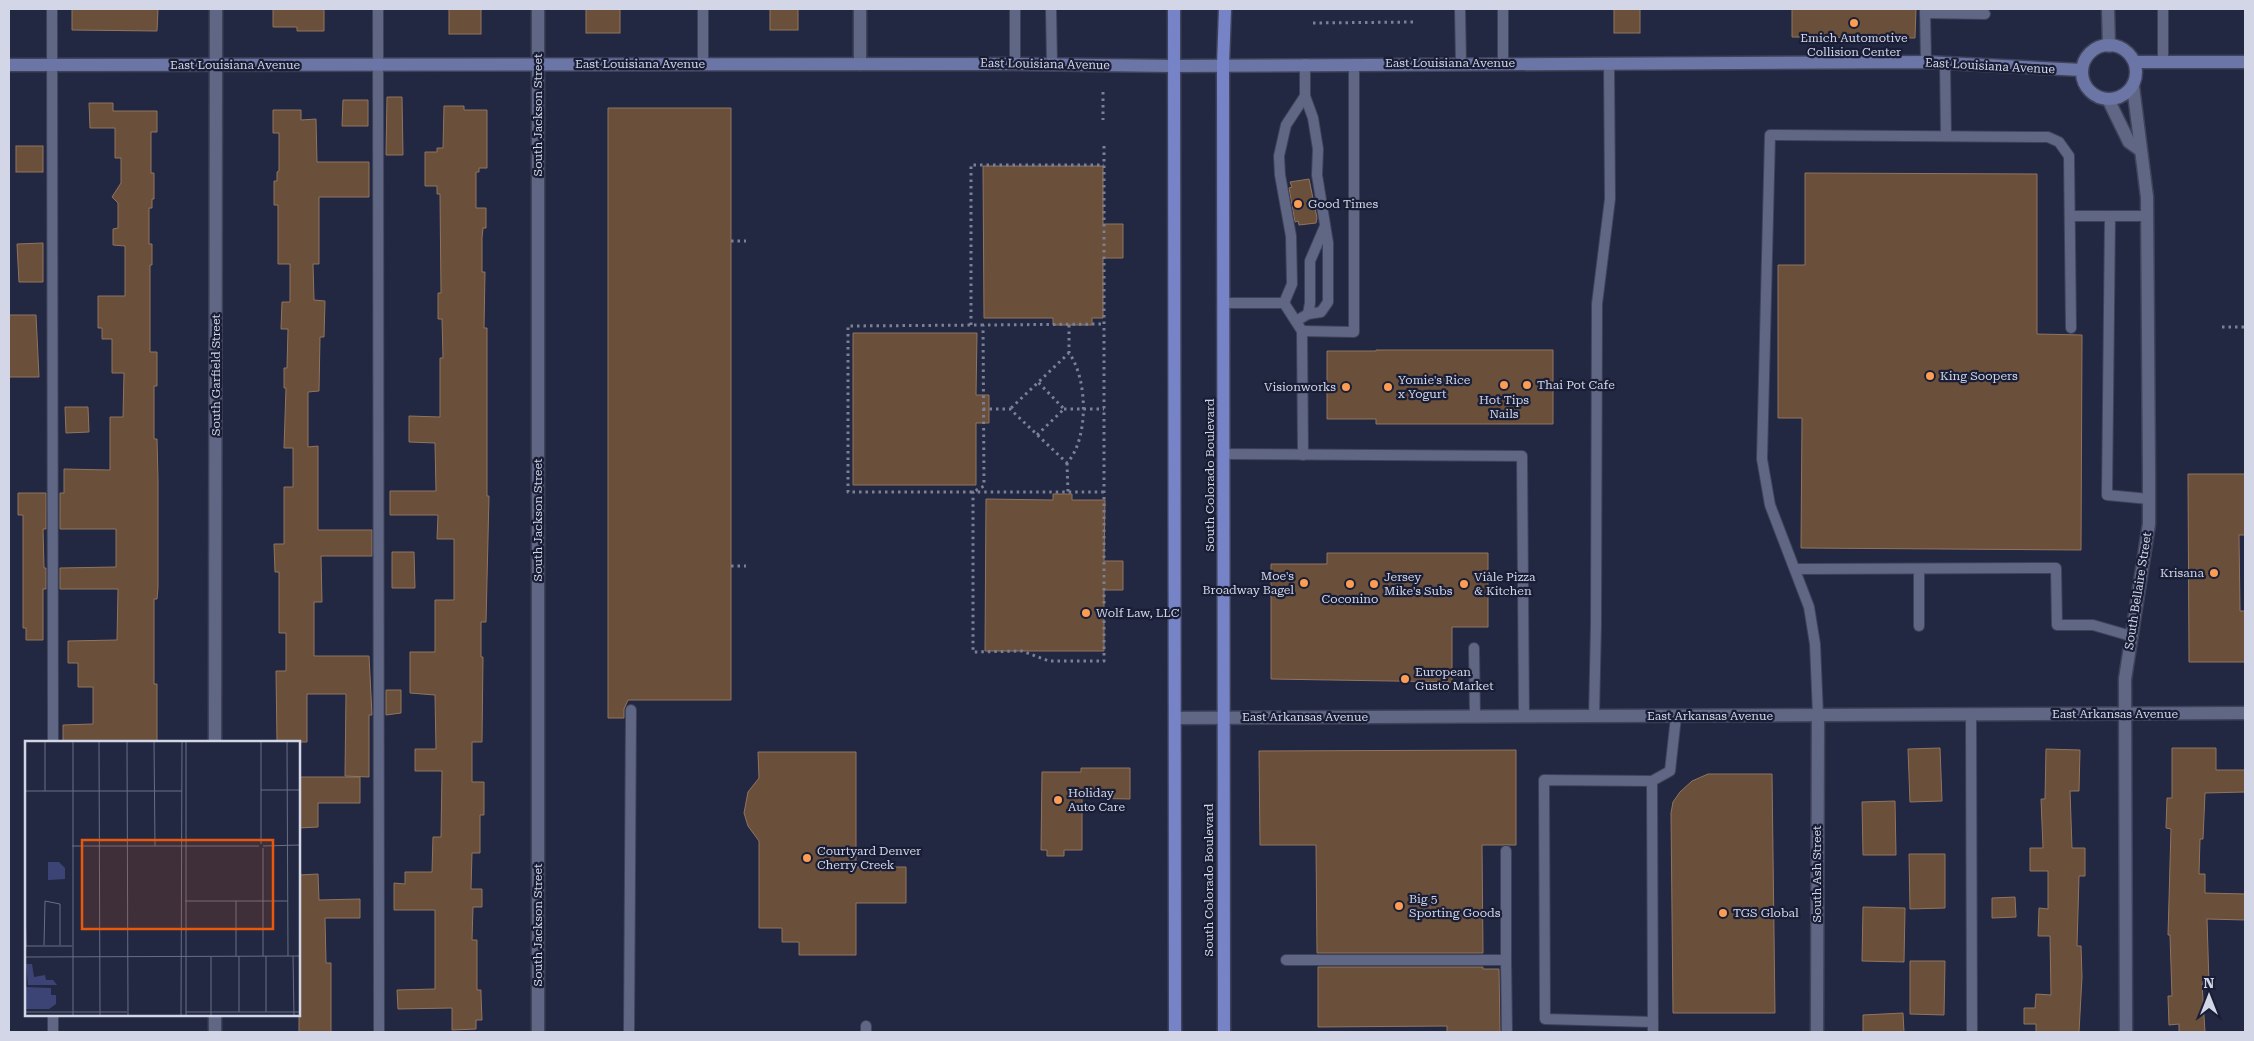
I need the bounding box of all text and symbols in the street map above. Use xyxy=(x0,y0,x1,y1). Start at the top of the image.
marker: Emich Automotive Collision Center xyxy=(1848,17,1860,29)
place label: Emich Automotive Collision Center xyxy=(1800,31,1908,59)
street label: South Jackson Street xyxy=(531,53,545,177)
street label: East Louisiana Avenue xyxy=(980,56,1111,72)
street label: East Louisiana Avenue xyxy=(1385,56,1515,70)
street label: East Louisiana Avenue xyxy=(1925,56,2056,76)
street label: East Louisiana Avenue xyxy=(575,57,705,71)
street label: East Louisiana Avenue xyxy=(170,58,300,72)
place label: Good Times xyxy=(1308,197,1378,211)
marker: Good Times xyxy=(1292,198,1304,210)
street label: South Garfield Street xyxy=(209,313,223,436)
place label: King Soopers xyxy=(1940,369,2018,383)
marker: King Soopers xyxy=(1924,370,1936,382)
place label: Yomie's Rice x Yogurt xyxy=(1398,373,1471,401)
place label: Thai Pot Cafe xyxy=(1537,378,1615,392)
marker: Hot Tips Nails xyxy=(1498,379,1510,391)
marker: Thai Pot Cafe xyxy=(1521,379,1533,391)
place label: Visionworks xyxy=(1264,380,1336,394)
marker: Visionworks xyxy=(1340,381,1352,393)
marker: Yomie's Rice x Yogurt xyxy=(1382,381,1394,393)
place label: Hot Tips Nails xyxy=(1479,393,1529,421)
street label: South Colorado Boulevard xyxy=(1203,398,1217,552)
street label: South Jackson Street xyxy=(531,458,545,582)
street label: South Bellaire Street xyxy=(2122,531,2154,651)
place label: Krisana xyxy=(2160,566,2204,580)
marker: Krisana xyxy=(2208,567,2220,579)
place label: Moe's Broadway Bagel xyxy=(1203,569,1294,597)
place label: Jersey Mike's Subs xyxy=(1384,570,1453,598)
place label: Viàle Pizza & Kitchen xyxy=(1474,570,1536,598)
marker: Moe's Broadway Bagel xyxy=(1298,577,1310,589)
marker: Coconino xyxy=(1344,578,1356,590)
marker: Jersey Mike's Subs xyxy=(1368,578,1380,590)
marker: Viàle Pizza & Kitchen xyxy=(1458,578,1470,590)
place label: Coconino xyxy=(1322,592,1378,606)
place label: Wolf Law, LLC xyxy=(1096,606,1180,620)
marker: Wolf Law, LLC xyxy=(1080,607,1092,619)
place label: European Gusto Market xyxy=(1415,665,1494,693)
marker: European Gusto Market xyxy=(1399,673,1411,685)
street label: East Arkansas Avenue xyxy=(2052,707,2178,721)
street label: East Arkansas Avenue xyxy=(1647,709,1773,723)
street label: East Arkansas Avenue xyxy=(1242,710,1368,724)
inset map xyxy=(25,741,300,1016)
place label: Holiday Auto Care xyxy=(1068,786,1125,814)
marker: Holiday Auto Care xyxy=(1052,794,1064,806)
street label: South Colorado Boulevard xyxy=(1202,803,1216,957)
street label: South Ash Street xyxy=(1810,825,1824,923)
place label: Courtyard Denver Cherry Creek xyxy=(817,844,921,872)
marker: Courtyard Denver Cherry Creek xyxy=(801,852,813,864)
street label: South Jackson Street xyxy=(531,863,545,987)
place label: Big 5 Sporting Goods xyxy=(1409,892,1501,920)
marker: Big 5 Sporting Goods xyxy=(1393,900,1405,912)
place label: TGS Global xyxy=(1733,906,1799,920)
marker: TGS Global xyxy=(1717,907,1729,919)
north arrow xyxy=(2184,971,2234,1021)
text: N xyxy=(2204,975,2215,991)

